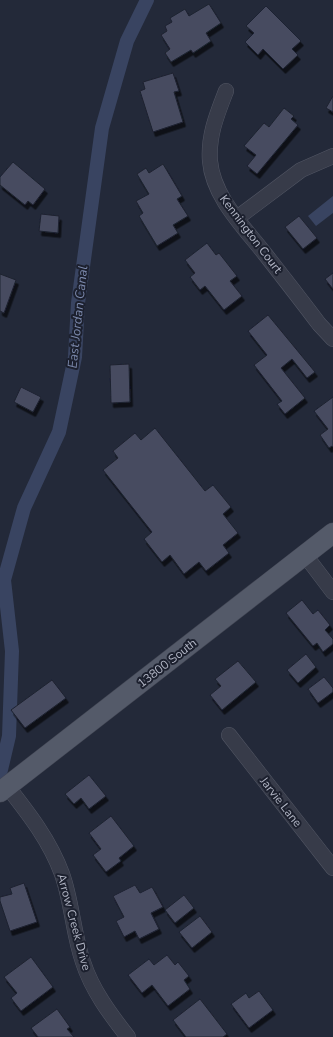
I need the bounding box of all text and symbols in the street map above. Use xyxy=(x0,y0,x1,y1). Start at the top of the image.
street label: Kennington Court xyxy=(216,191,286,277)
water label: East Jordan Canal xyxy=(64,265,92,369)
street label: 13800 South xyxy=(134,635,200,691)
street label: Jarvie Lane xyxy=(256,773,306,830)
street label: Arrow Creek Drive xyxy=(53,872,95,972)

